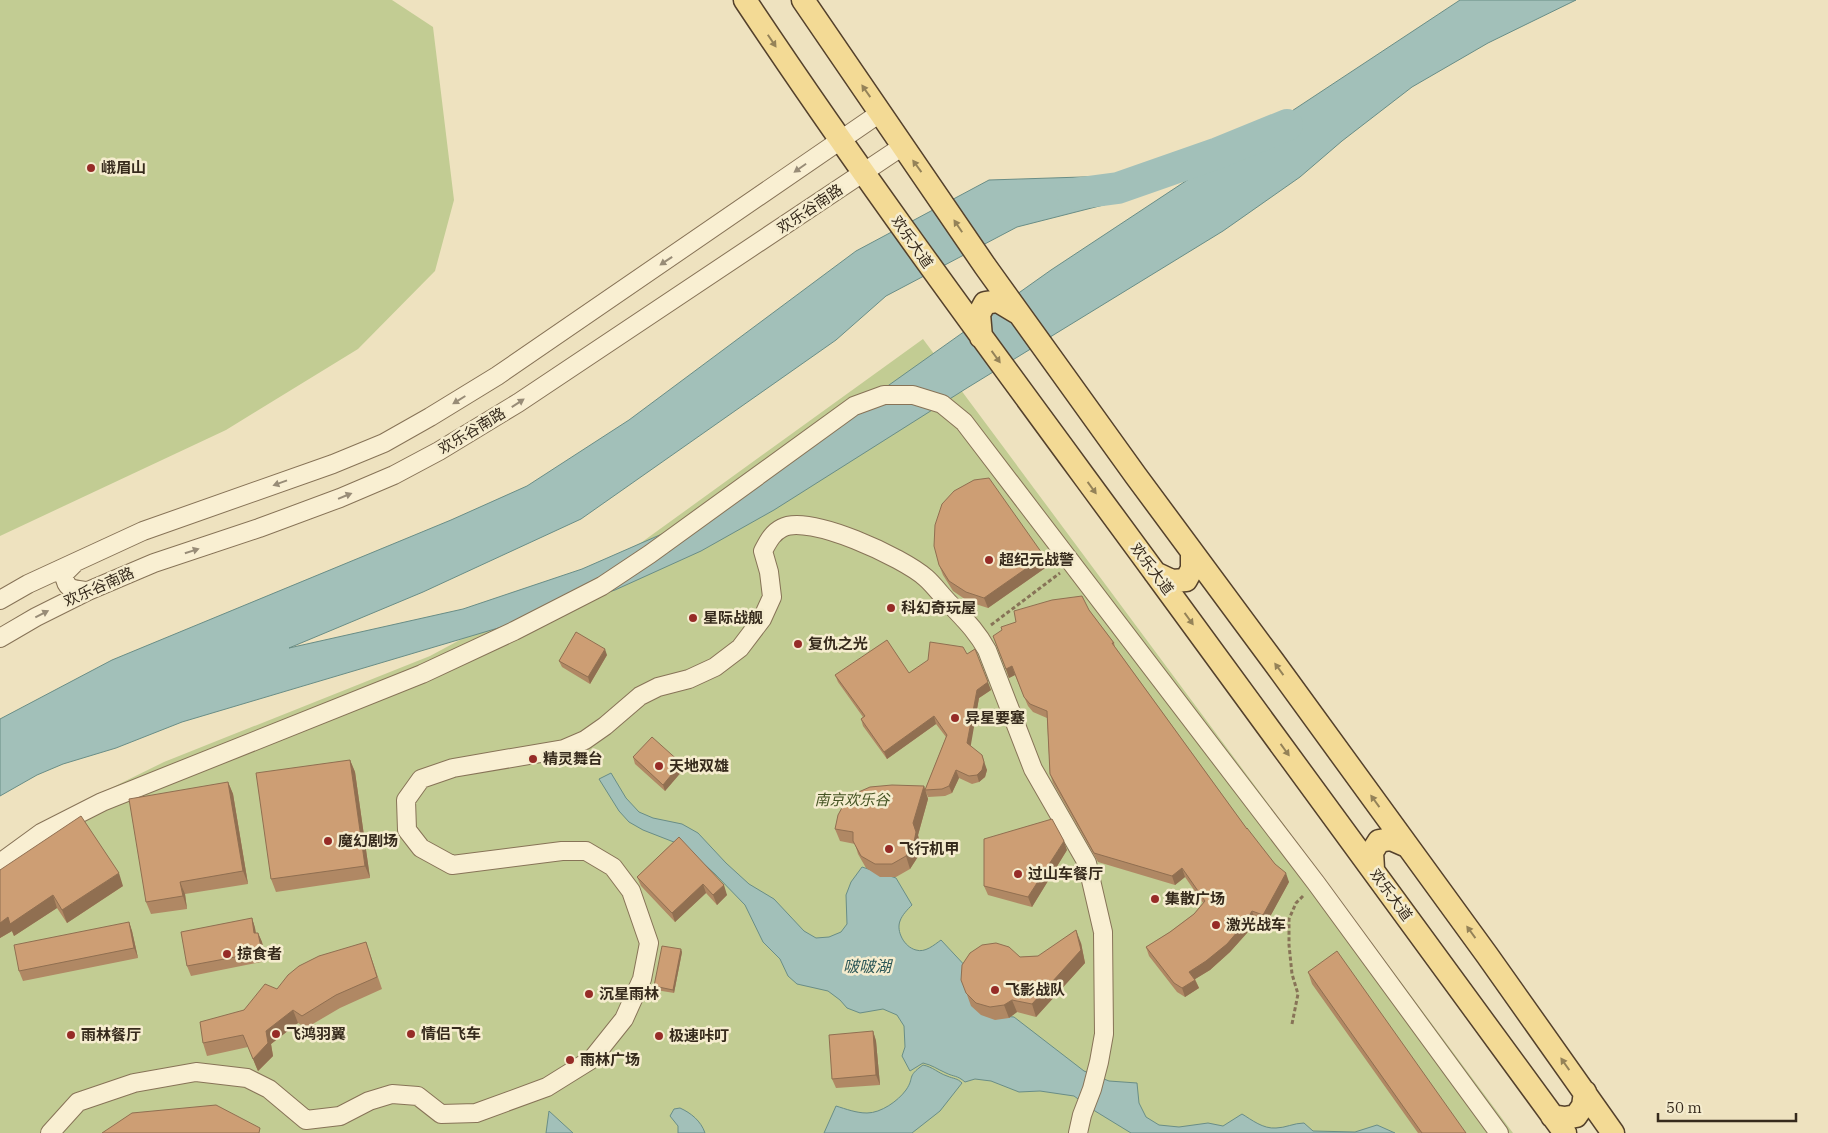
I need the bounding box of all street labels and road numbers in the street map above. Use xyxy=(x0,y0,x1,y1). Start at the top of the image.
street label: 欢乐谷南路 xyxy=(773,180,846,237)
street label: 欢乐大道 xyxy=(887,212,937,272)
street label: 欢乐谷南路 xyxy=(435,403,509,458)
street label: 欢乐大道 xyxy=(1127,539,1178,598)
street label: 欢乐谷南路 xyxy=(61,563,137,610)
street label: 欢乐大道 xyxy=(1366,865,1417,925)

